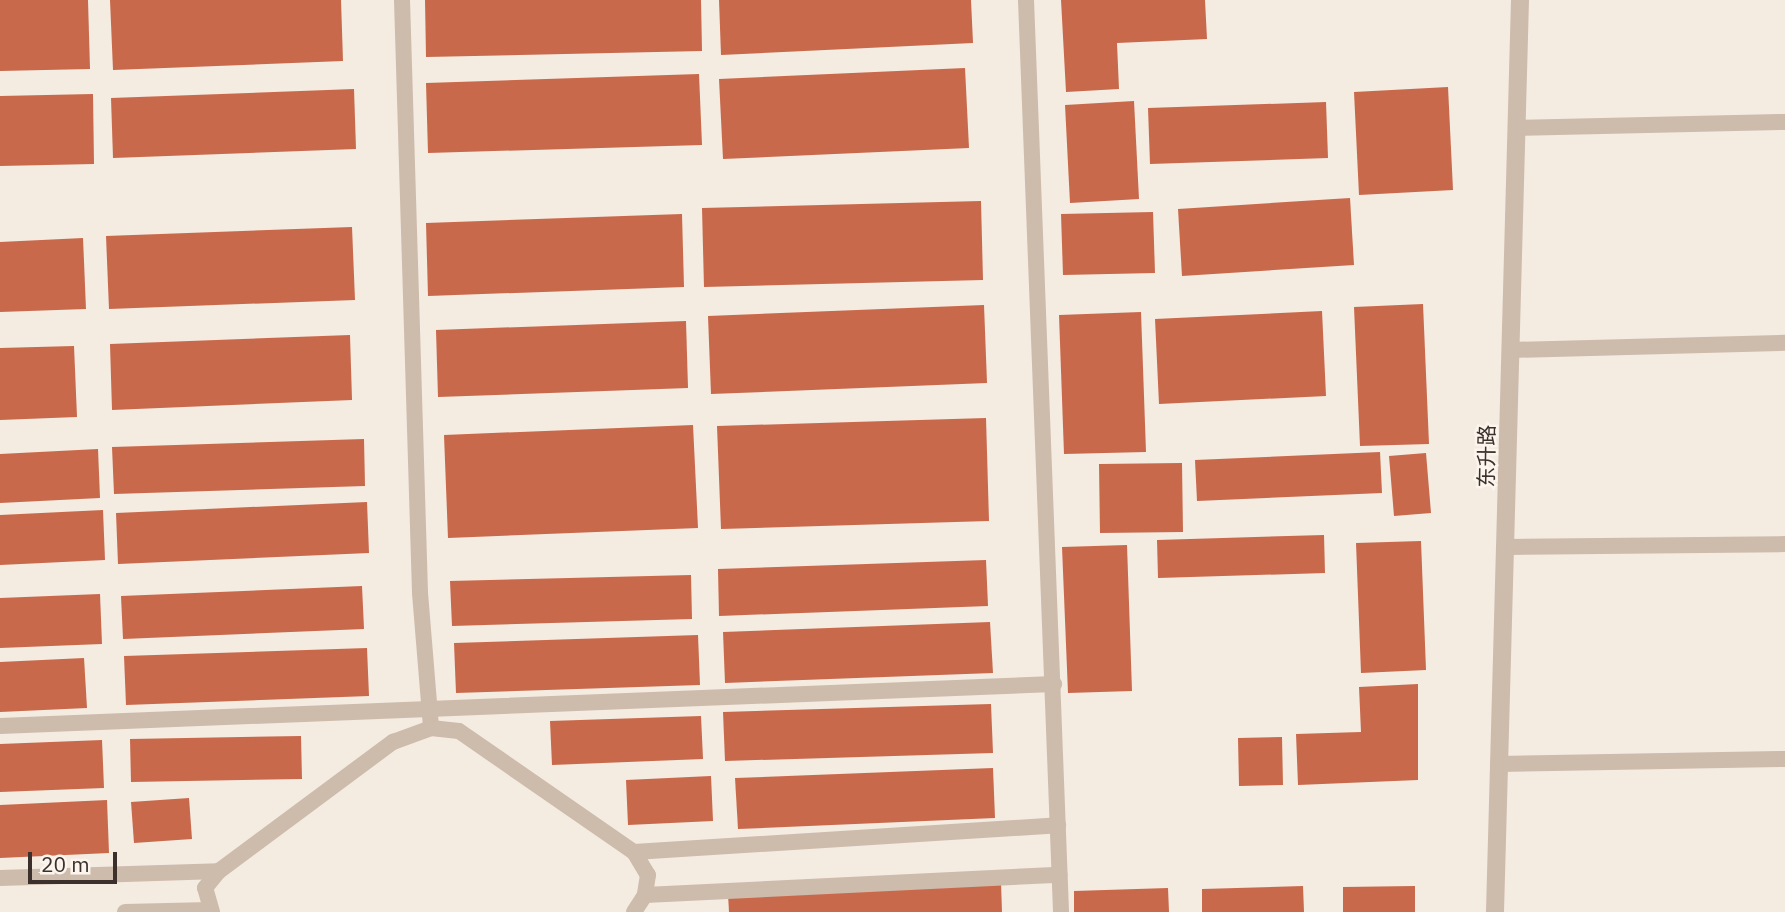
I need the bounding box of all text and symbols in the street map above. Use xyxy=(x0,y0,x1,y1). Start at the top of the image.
street label: 东升路 xyxy=(1473,424,1499,488)
scale bar xyxy=(32,838,121,882)
text: 20 m xyxy=(41,850,90,878)

